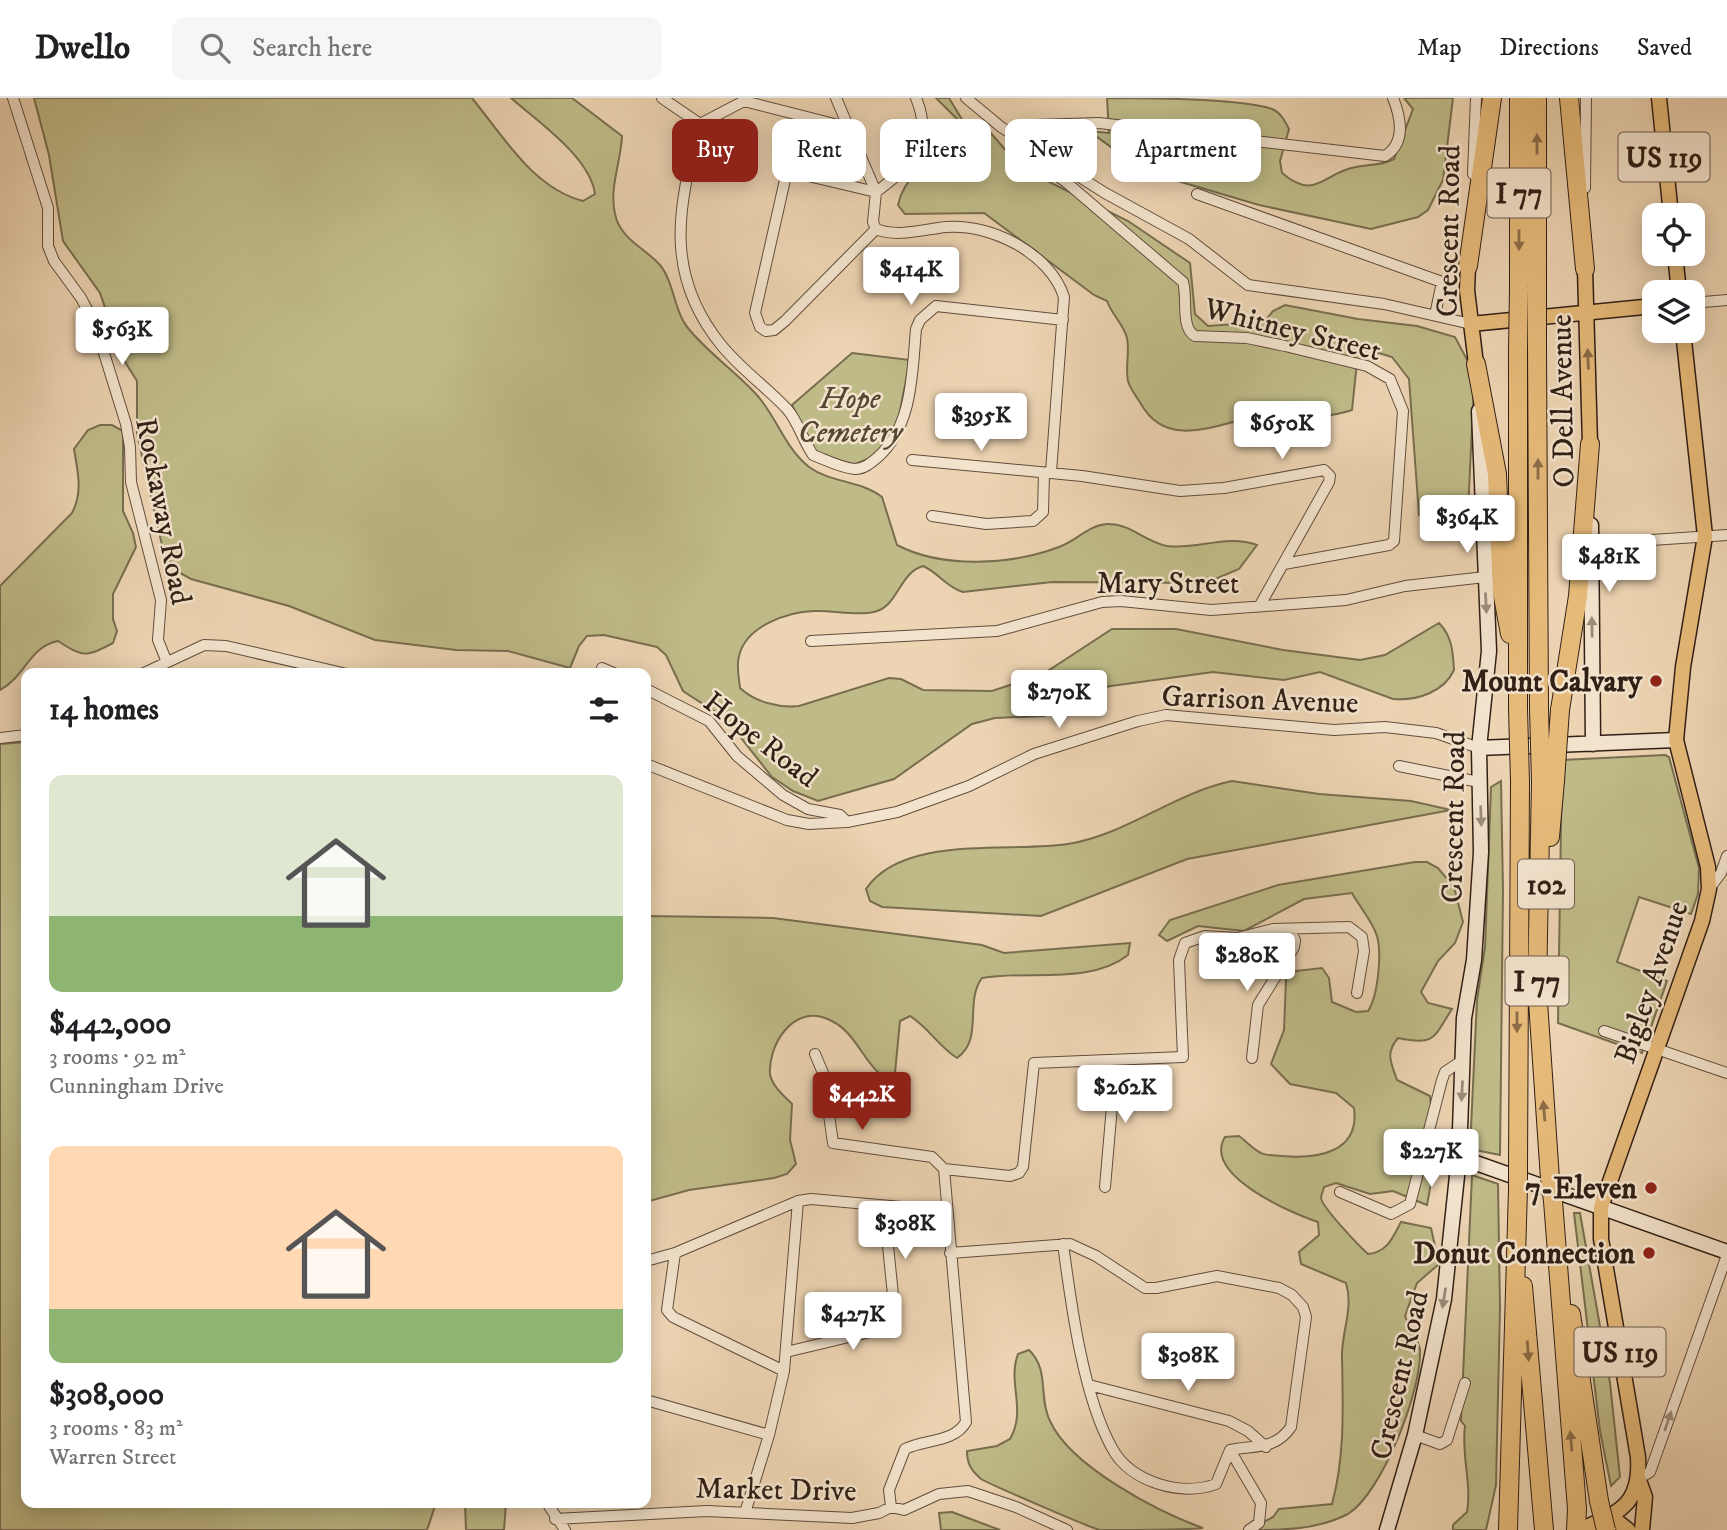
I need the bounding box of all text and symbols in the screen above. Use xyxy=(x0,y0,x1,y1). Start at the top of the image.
search box xyxy=(172,17,662,80)
text: Dwello xyxy=(35,28,130,69)
icon: search xyxy=(196,29,234,67)
text: Search here xyxy=(252,32,372,65)
text: Map xyxy=(1417,33,1462,63)
text: Directions xyxy=(1500,33,1599,63)
text: Saved xyxy=(1637,33,1692,63)
chip: Buy xyxy=(672,119,758,182)
chip: Rent xyxy=(772,119,866,182)
chip: Filters xyxy=(880,119,991,182)
chip: New xyxy=(1005,119,1097,182)
chip: Apartment xyxy=(1111,119,1261,182)
road number: US 119 xyxy=(1618,132,1710,182)
one-way arrow xyxy=(1531,133,1543,155)
street label: Crescent Road xyxy=(1429,144,1470,318)
road number: I 77 xyxy=(1488,168,1550,217)
map controls xyxy=(1642,203,1705,343)
button: locate xyxy=(1642,203,1705,266)
one-way arrow xyxy=(1513,229,1525,251)
pin: $414K xyxy=(862,248,960,307)
text: $414K xyxy=(879,255,943,284)
button: layers xyxy=(1642,280,1705,343)
street label: Whitney Street xyxy=(1199,290,1385,370)
pin: $563K xyxy=(73,308,171,367)
street label: O Dell Avenue xyxy=(1543,314,1584,488)
text: $563K xyxy=(92,315,152,344)
one-way arrow xyxy=(1582,348,1593,370)
park label: Hope Cemetery xyxy=(798,381,905,452)
pin: $395K xyxy=(932,394,1030,453)
text: $395K xyxy=(951,401,1011,430)
pin: $650K xyxy=(1233,402,1331,461)
text: $650K xyxy=(1250,409,1314,438)
street label: Rockaway Road xyxy=(126,415,199,608)
one-way arrow xyxy=(1532,458,1544,480)
pin: $364K xyxy=(1418,496,1516,555)
text: $364K xyxy=(1436,503,1498,532)
pin: $481K xyxy=(1560,534,1658,594)
text: $481K xyxy=(1578,542,1640,571)
street label: Mary Street xyxy=(1097,566,1239,603)
one-way arrow xyxy=(1481,593,1492,615)
one-way arrow xyxy=(1586,616,1598,638)
place label: Mount Calvary xyxy=(1462,664,1643,701)
pin: $270K xyxy=(1010,670,1108,730)
marker: Mount Calvary xyxy=(1648,673,1664,689)
text: $270K xyxy=(1027,678,1091,707)
street label: Garrison Avenue xyxy=(1161,679,1359,722)
street label: Hope Road xyxy=(695,684,825,796)
icon: filters xyxy=(585,691,623,729)
text: 14 homes xyxy=(49,692,159,729)
street label: Crescent Road xyxy=(1434,730,1475,904)
one-way arrow xyxy=(1475,805,1486,827)
icon: home xyxy=(273,820,399,946)
road number: 102 xyxy=(1518,860,1574,908)
street label: Bigley Avenue xyxy=(1607,896,1698,1069)
pin: $280K xyxy=(1198,934,1296,993)
text: $280K xyxy=(1215,941,1279,970)
road number: I 77 xyxy=(1506,956,1568,1006)
text: $442,000 xyxy=(49,1006,171,1043)
one-way arrow xyxy=(1511,1011,1523,1033)
text: 3 rooms · 92 m² xyxy=(49,1043,186,1072)
pin: $262K xyxy=(1076,1066,1174,1125)
text: Cunningham Drive xyxy=(49,1072,224,1101)
pin: $442K xyxy=(813,1072,911,1132)
text: $262K xyxy=(1093,1073,1157,1102)
text: $442K xyxy=(829,1080,895,1109)
one-way arrow xyxy=(1456,1080,1467,1102)
one-way arrow xyxy=(1538,1100,1549,1122)
pin: $227K xyxy=(1382,1130,1480,1189)
text: $227K xyxy=(1400,1137,1462,1166)
place label: 7-Eleven xyxy=(1525,1171,1637,1208)
marker: 7-Eleven xyxy=(1643,1180,1659,1196)
icon: home xyxy=(273,1191,399,1317)
pin: $308K xyxy=(856,1202,954,1261)
text: $308K xyxy=(874,1209,936,1238)
place label: Donut Connection xyxy=(1413,1236,1635,1273)
marker: Donut Connection xyxy=(1641,1245,1657,1261)
street label: Crescent Road xyxy=(1363,1287,1438,1464)
one-way arrow xyxy=(1438,1287,1449,1309)
pin: $427K xyxy=(804,1292,902,1352)
text: $427K xyxy=(821,1300,885,1329)
road number: US 119 xyxy=(1574,1328,1666,1376)
pin: $308K xyxy=(1139,1334,1237,1393)
one-way arrow xyxy=(1523,1340,1534,1362)
text: $308K xyxy=(1157,1341,1219,1370)
text: $308,000 xyxy=(49,1377,164,1414)
one-way arrow xyxy=(1663,1411,1674,1432)
text: 3 rooms · 83 m² xyxy=(49,1414,183,1443)
one-way arrow xyxy=(1565,1430,1576,1452)
text: Warren Street xyxy=(49,1443,176,1472)
street label: Market Drive xyxy=(695,1471,857,1510)

